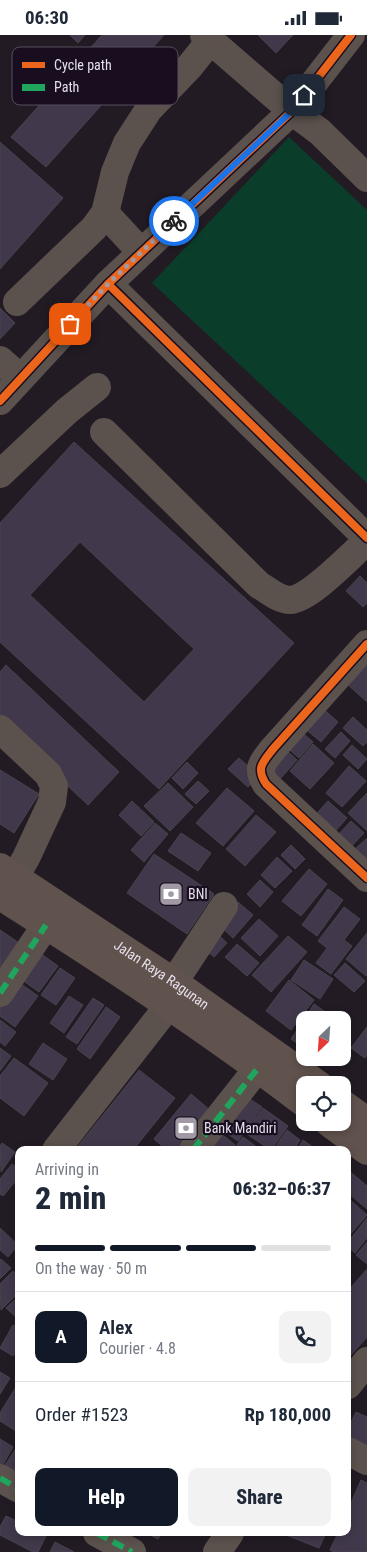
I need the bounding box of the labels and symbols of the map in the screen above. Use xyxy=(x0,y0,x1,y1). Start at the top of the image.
legend xyxy=(12,47,178,105)
text: Cycle path xyxy=(54,57,112,73)
pin xyxy=(283,74,325,116)
text: Path xyxy=(54,79,79,95)
courier xyxy=(149,196,199,246)
pin xyxy=(49,303,91,345)
bank icon: BNI xyxy=(158,881,184,907)
place label: BNI xyxy=(188,886,208,902)
street label: Jalan Raya Ragunan xyxy=(111,937,212,1012)
north arrow xyxy=(296,1011,351,1066)
bank icon: Bank Mandiri xyxy=(173,1115,199,1141)
place label: Bank Mandiri xyxy=(204,1120,276,1136)

